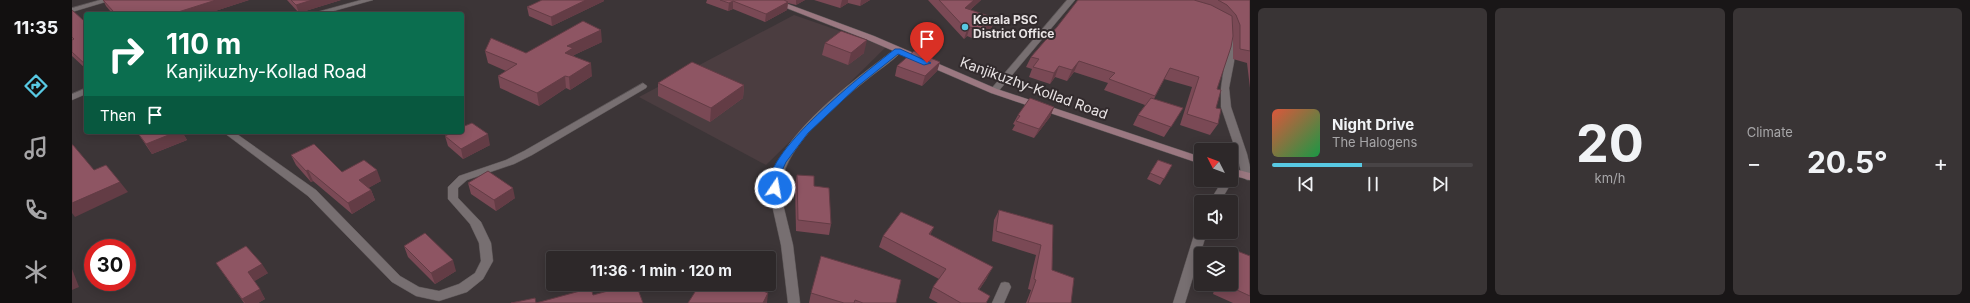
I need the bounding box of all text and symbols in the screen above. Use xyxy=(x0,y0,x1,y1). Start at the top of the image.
place label: Kerala PSC District Office xyxy=(973,12,1054,41)
text: 11:35 xyxy=(14,17,58,38)
pin xyxy=(910,22,944,63)
marker: Kerala PSC District Office xyxy=(960,22,970,32)
text: 110 m xyxy=(166,27,241,61)
icon: right xyxy=(100,28,152,80)
icon: arrive xyxy=(916,28,938,50)
street label: Kanjikuzhy-Kollad Road xyxy=(958,53,1110,122)
text: Kanjikuzhy-Kollad Road xyxy=(166,61,367,82)
icon: directions xyxy=(22,72,50,100)
icon: arrive xyxy=(144,104,166,126)
text: Then xyxy=(100,106,136,125)
text: 20 xyxy=(1576,112,1644,175)
text: Night Drive xyxy=(1332,115,1414,134)
text: Climate xyxy=(1747,124,1793,140)
icon: music xyxy=(22,134,50,162)
text: The Halogens xyxy=(1332,134,1417,150)
north arrow xyxy=(1194,143,1238,187)
map controls xyxy=(1194,143,1238,291)
text: 20.5° xyxy=(1807,144,1888,180)
text: − xyxy=(1747,150,1761,176)
text: + xyxy=(1933,150,1948,176)
position arrow xyxy=(754,167,796,209)
text: km/h xyxy=(1595,170,1625,186)
icon: previous xyxy=(1295,173,1317,195)
icon: pause xyxy=(1362,173,1384,195)
icon: next xyxy=(1429,173,1451,195)
button: sound xyxy=(1194,195,1238,239)
icon: phone xyxy=(22,196,50,224)
speed limit sign: 30 xyxy=(84,239,136,291)
button: layers xyxy=(1194,247,1238,291)
icon: climate xyxy=(22,258,50,286)
text: 11:36 · 1 min · 120 m xyxy=(590,261,732,280)

